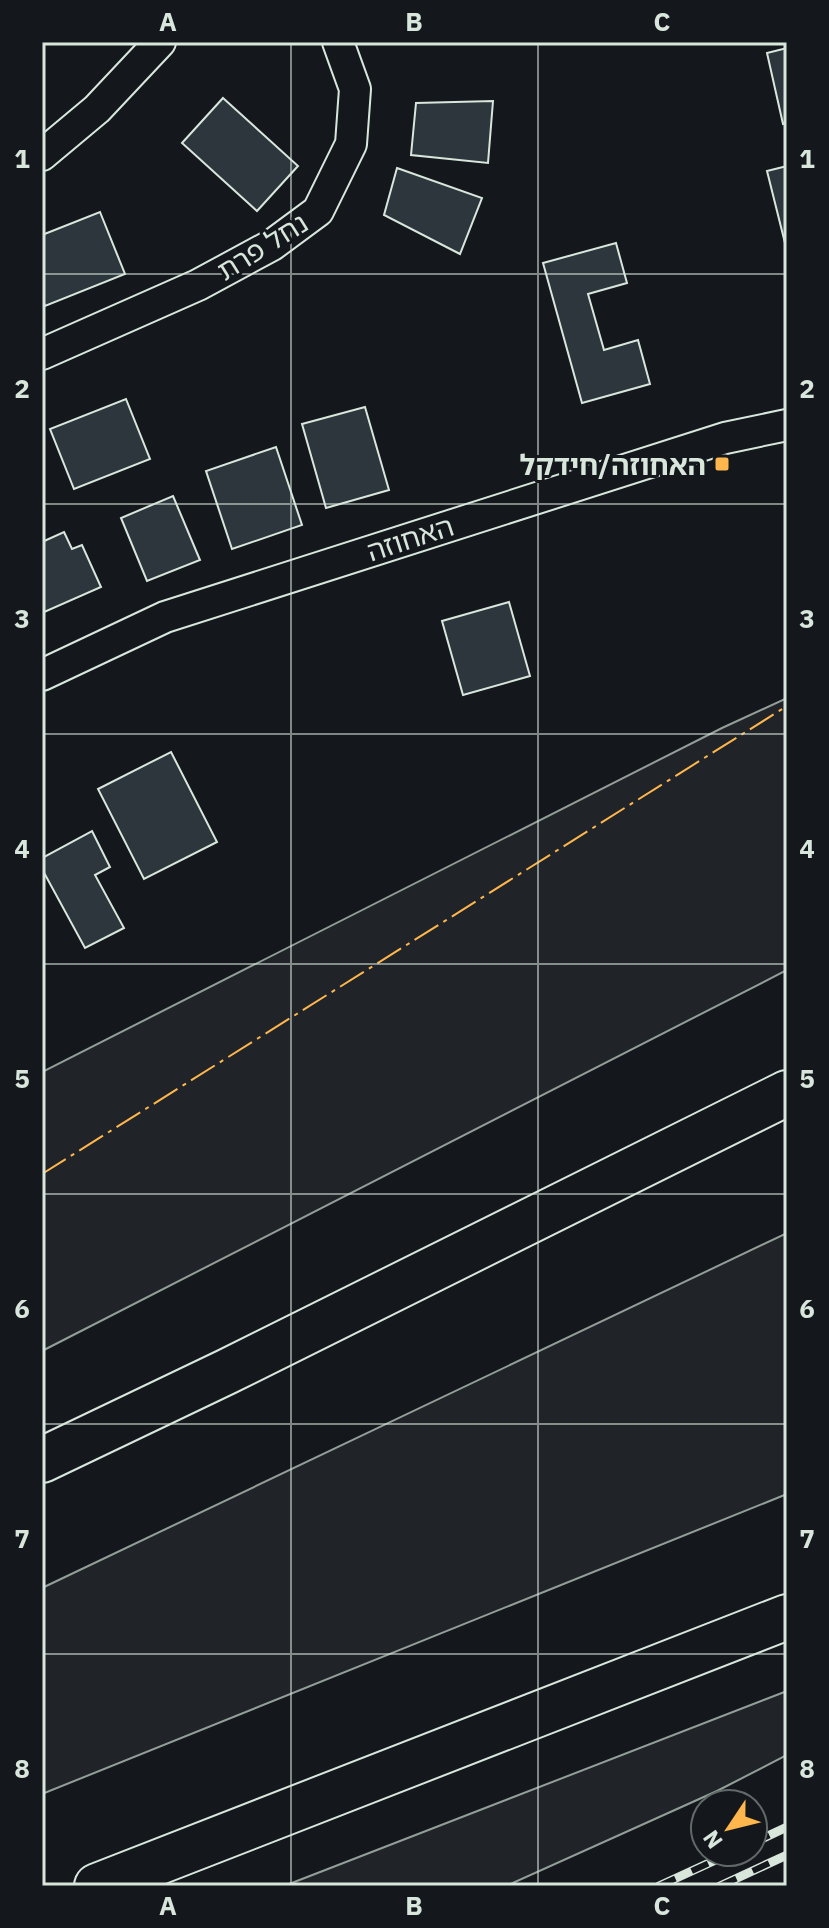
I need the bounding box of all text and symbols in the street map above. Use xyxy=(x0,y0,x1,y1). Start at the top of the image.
text: A xyxy=(159,4,177,38)
text: B xyxy=(405,4,423,38)
text: C xyxy=(654,4,671,38)
text: 1 xyxy=(14,141,30,175)
text: 1 xyxy=(799,141,815,175)
street label: נחל פרת xyxy=(210,204,314,288)
text: 2 xyxy=(14,371,30,405)
text: 2 xyxy=(799,371,815,405)
place label: האחוזה/חידקל xyxy=(520,446,706,483)
marker: האחוזה/חידקל xyxy=(713,455,731,473)
street label: האחוזה xyxy=(362,507,458,569)
text: 3 xyxy=(14,601,30,635)
text: 3 xyxy=(799,601,815,635)
text: 4 xyxy=(14,831,30,865)
text: 4 xyxy=(799,831,815,865)
text: 5 xyxy=(14,1061,30,1095)
text: 5 xyxy=(799,1061,815,1095)
text: 6 xyxy=(14,1291,30,1325)
text: 6 xyxy=(799,1291,815,1325)
text: 7 xyxy=(14,1521,30,1555)
text: 7 xyxy=(799,1521,815,1555)
text: 8 xyxy=(14,1751,30,1785)
text: 8 xyxy=(799,1751,815,1785)
north arrow xyxy=(689,1788,769,1868)
text: N xyxy=(696,1825,729,1855)
text: A xyxy=(159,1888,177,1922)
text: B xyxy=(405,1888,423,1922)
text: C xyxy=(654,1888,671,1922)

